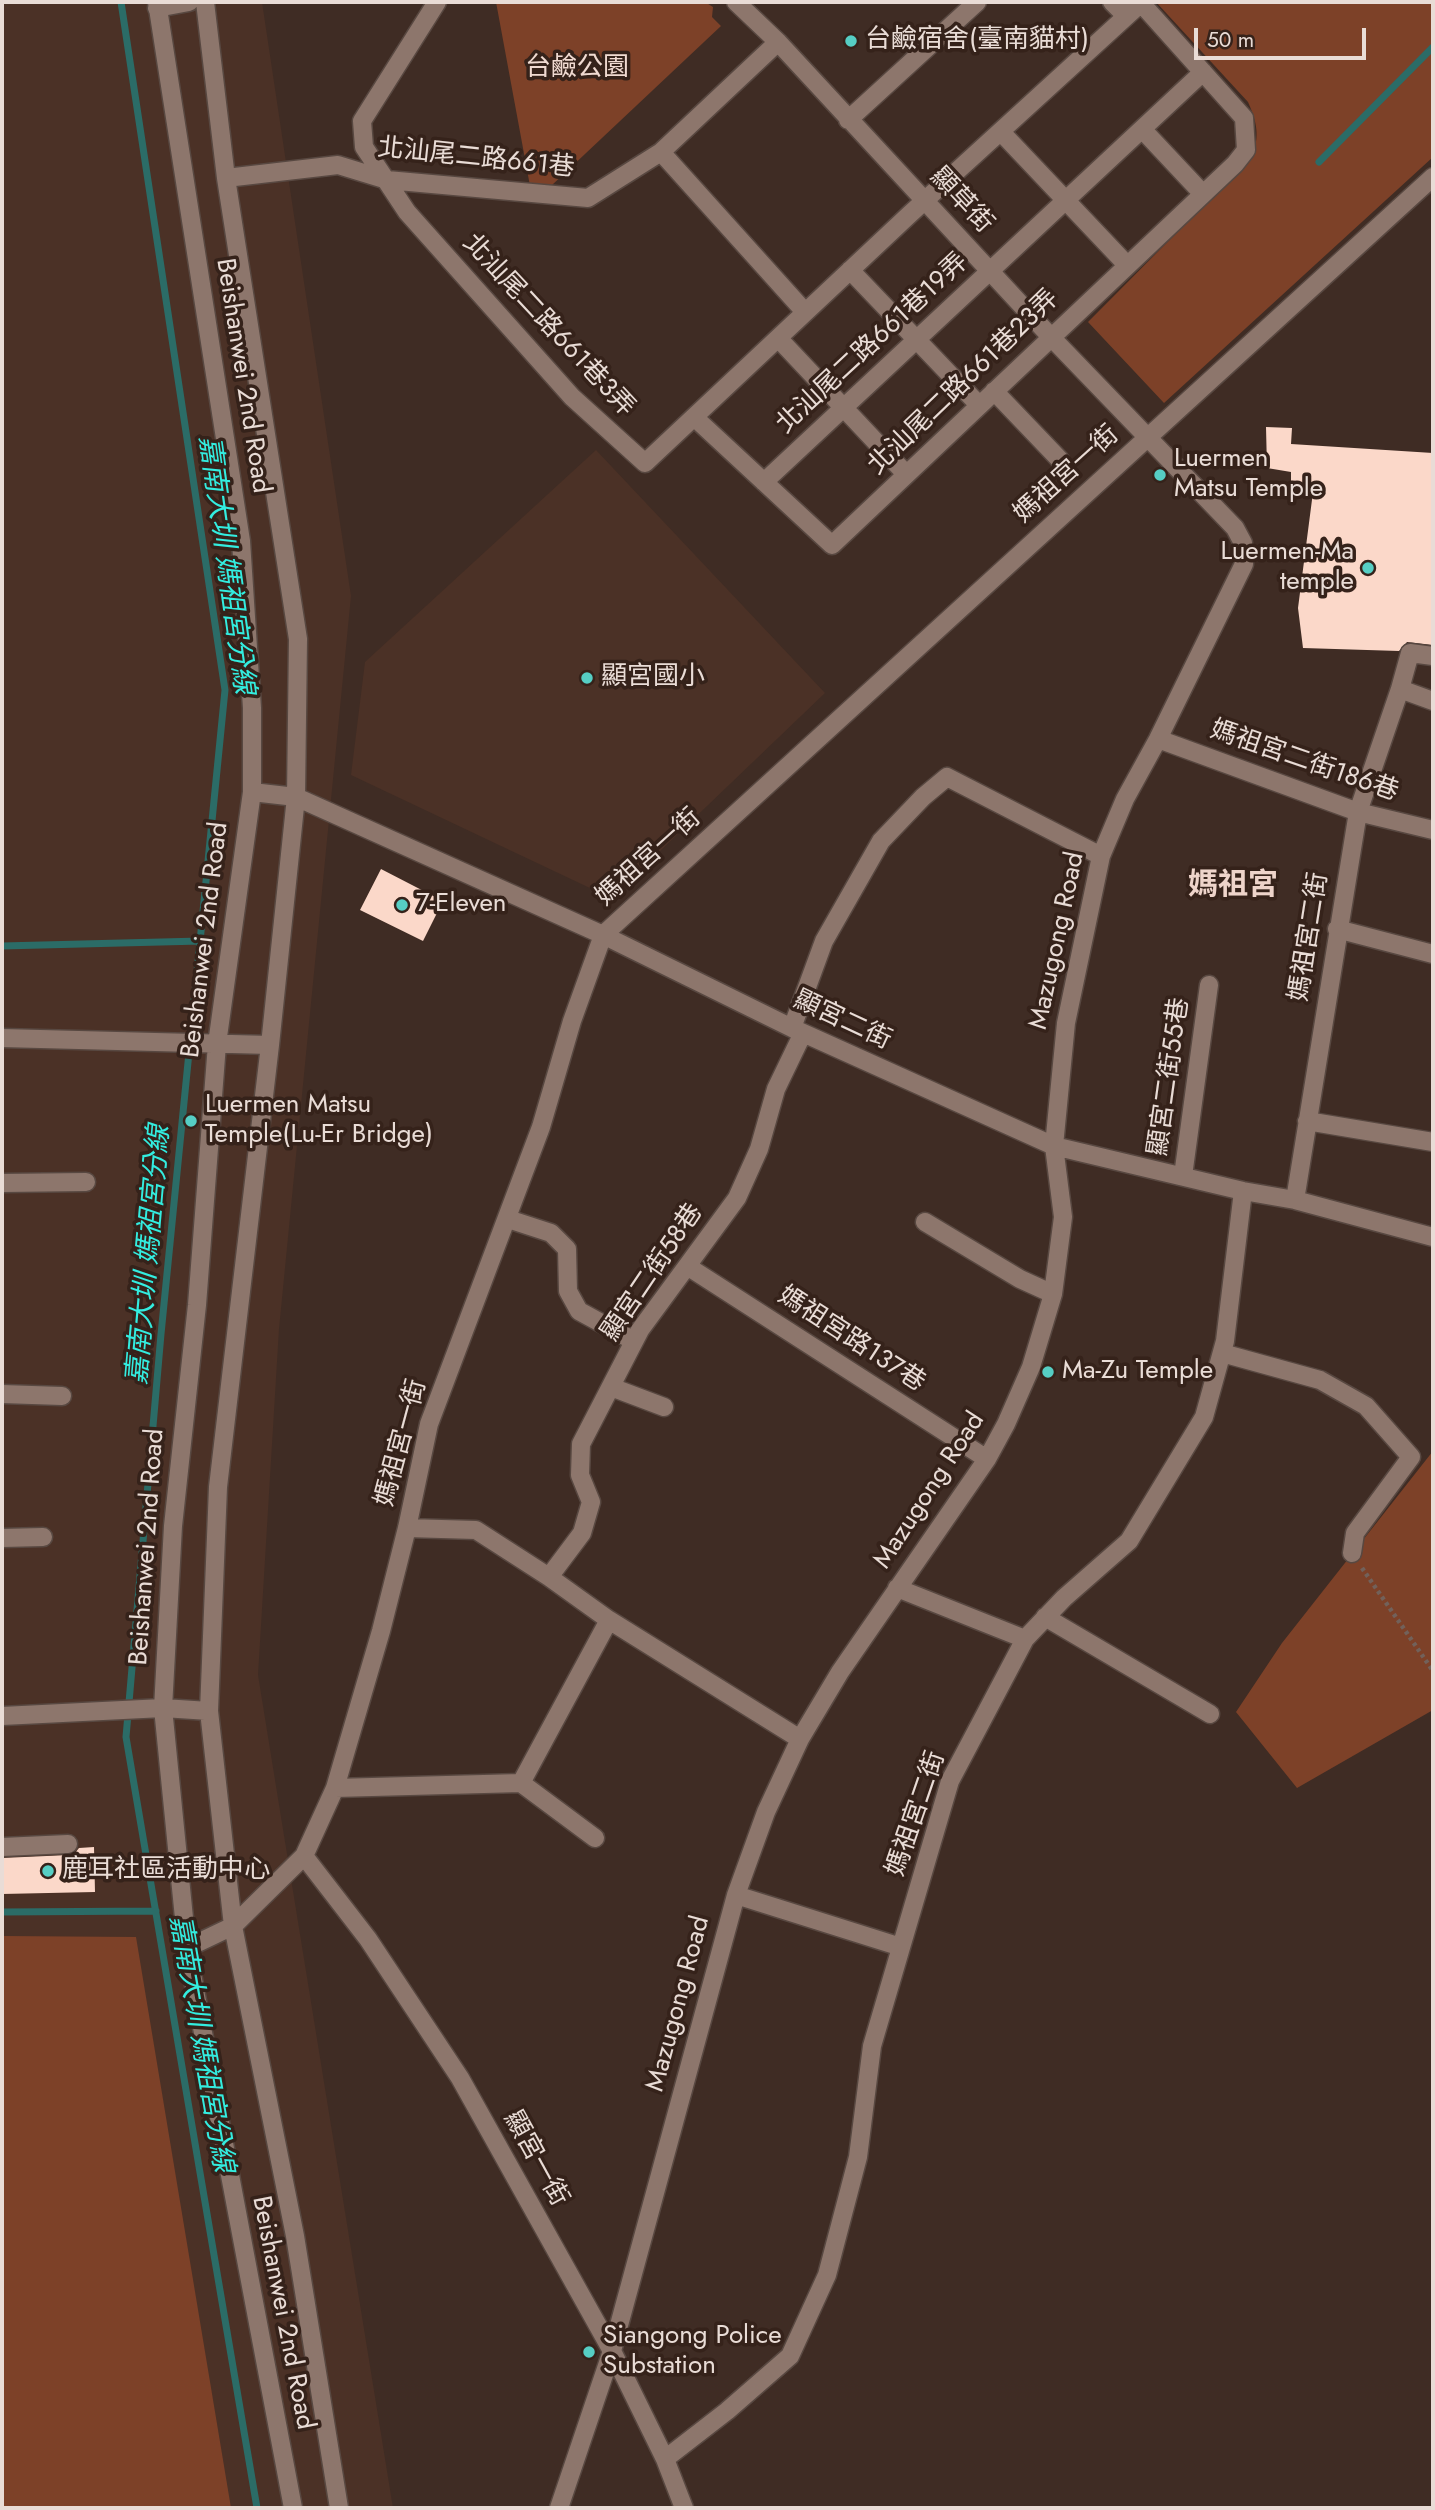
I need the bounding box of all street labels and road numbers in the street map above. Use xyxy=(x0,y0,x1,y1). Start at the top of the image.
street label: 北汕尾二路661巷 xyxy=(376,133,576,185)
street label: 顯草街 xyxy=(923,162,999,240)
street label: 北汕尾二路661巷3弄 xyxy=(455,228,641,424)
street label: 北汕尾二路661巷19弄 xyxy=(771,247,975,441)
street label: Beishanwei 2nd Road xyxy=(208,256,276,496)
street label: 北汕尾二路661巷23弄 xyxy=(862,284,1066,482)
street label: 媽祖宮一街 xyxy=(1008,420,1126,530)
street label: 媽祖宮二街186巷 xyxy=(1206,715,1402,809)
street label: 媽祖宮一街 xyxy=(590,803,708,913)
street label: Beishanwei 2nd Road xyxy=(176,820,236,1060)
street label: Mazugong Road xyxy=(1024,850,1092,1032)
street label: 媽祖宮二街 xyxy=(1284,870,1336,1004)
street label: 顯宮二街 xyxy=(788,985,896,1057)
street label: 顯宮二街55巷 xyxy=(1143,996,1197,1158)
street label: 顯宮二街58巷 xyxy=(596,1198,710,1348)
street label: 媽祖宮路137巷 xyxy=(772,1281,930,1399)
street label: 媽祖宮一街 xyxy=(370,1376,434,1510)
street label: Mazugong Road xyxy=(868,1407,992,1575)
street label: Beishanwei 2nd Road xyxy=(124,1428,172,1666)
street label: 媽祖宮二街 xyxy=(881,1747,953,1881)
street label: Mazugong Road xyxy=(641,1913,717,2095)
street label: 顯宮一街 xyxy=(496,2106,574,2212)
street label: Beishanwei 2nd Road xyxy=(244,2194,320,2432)

